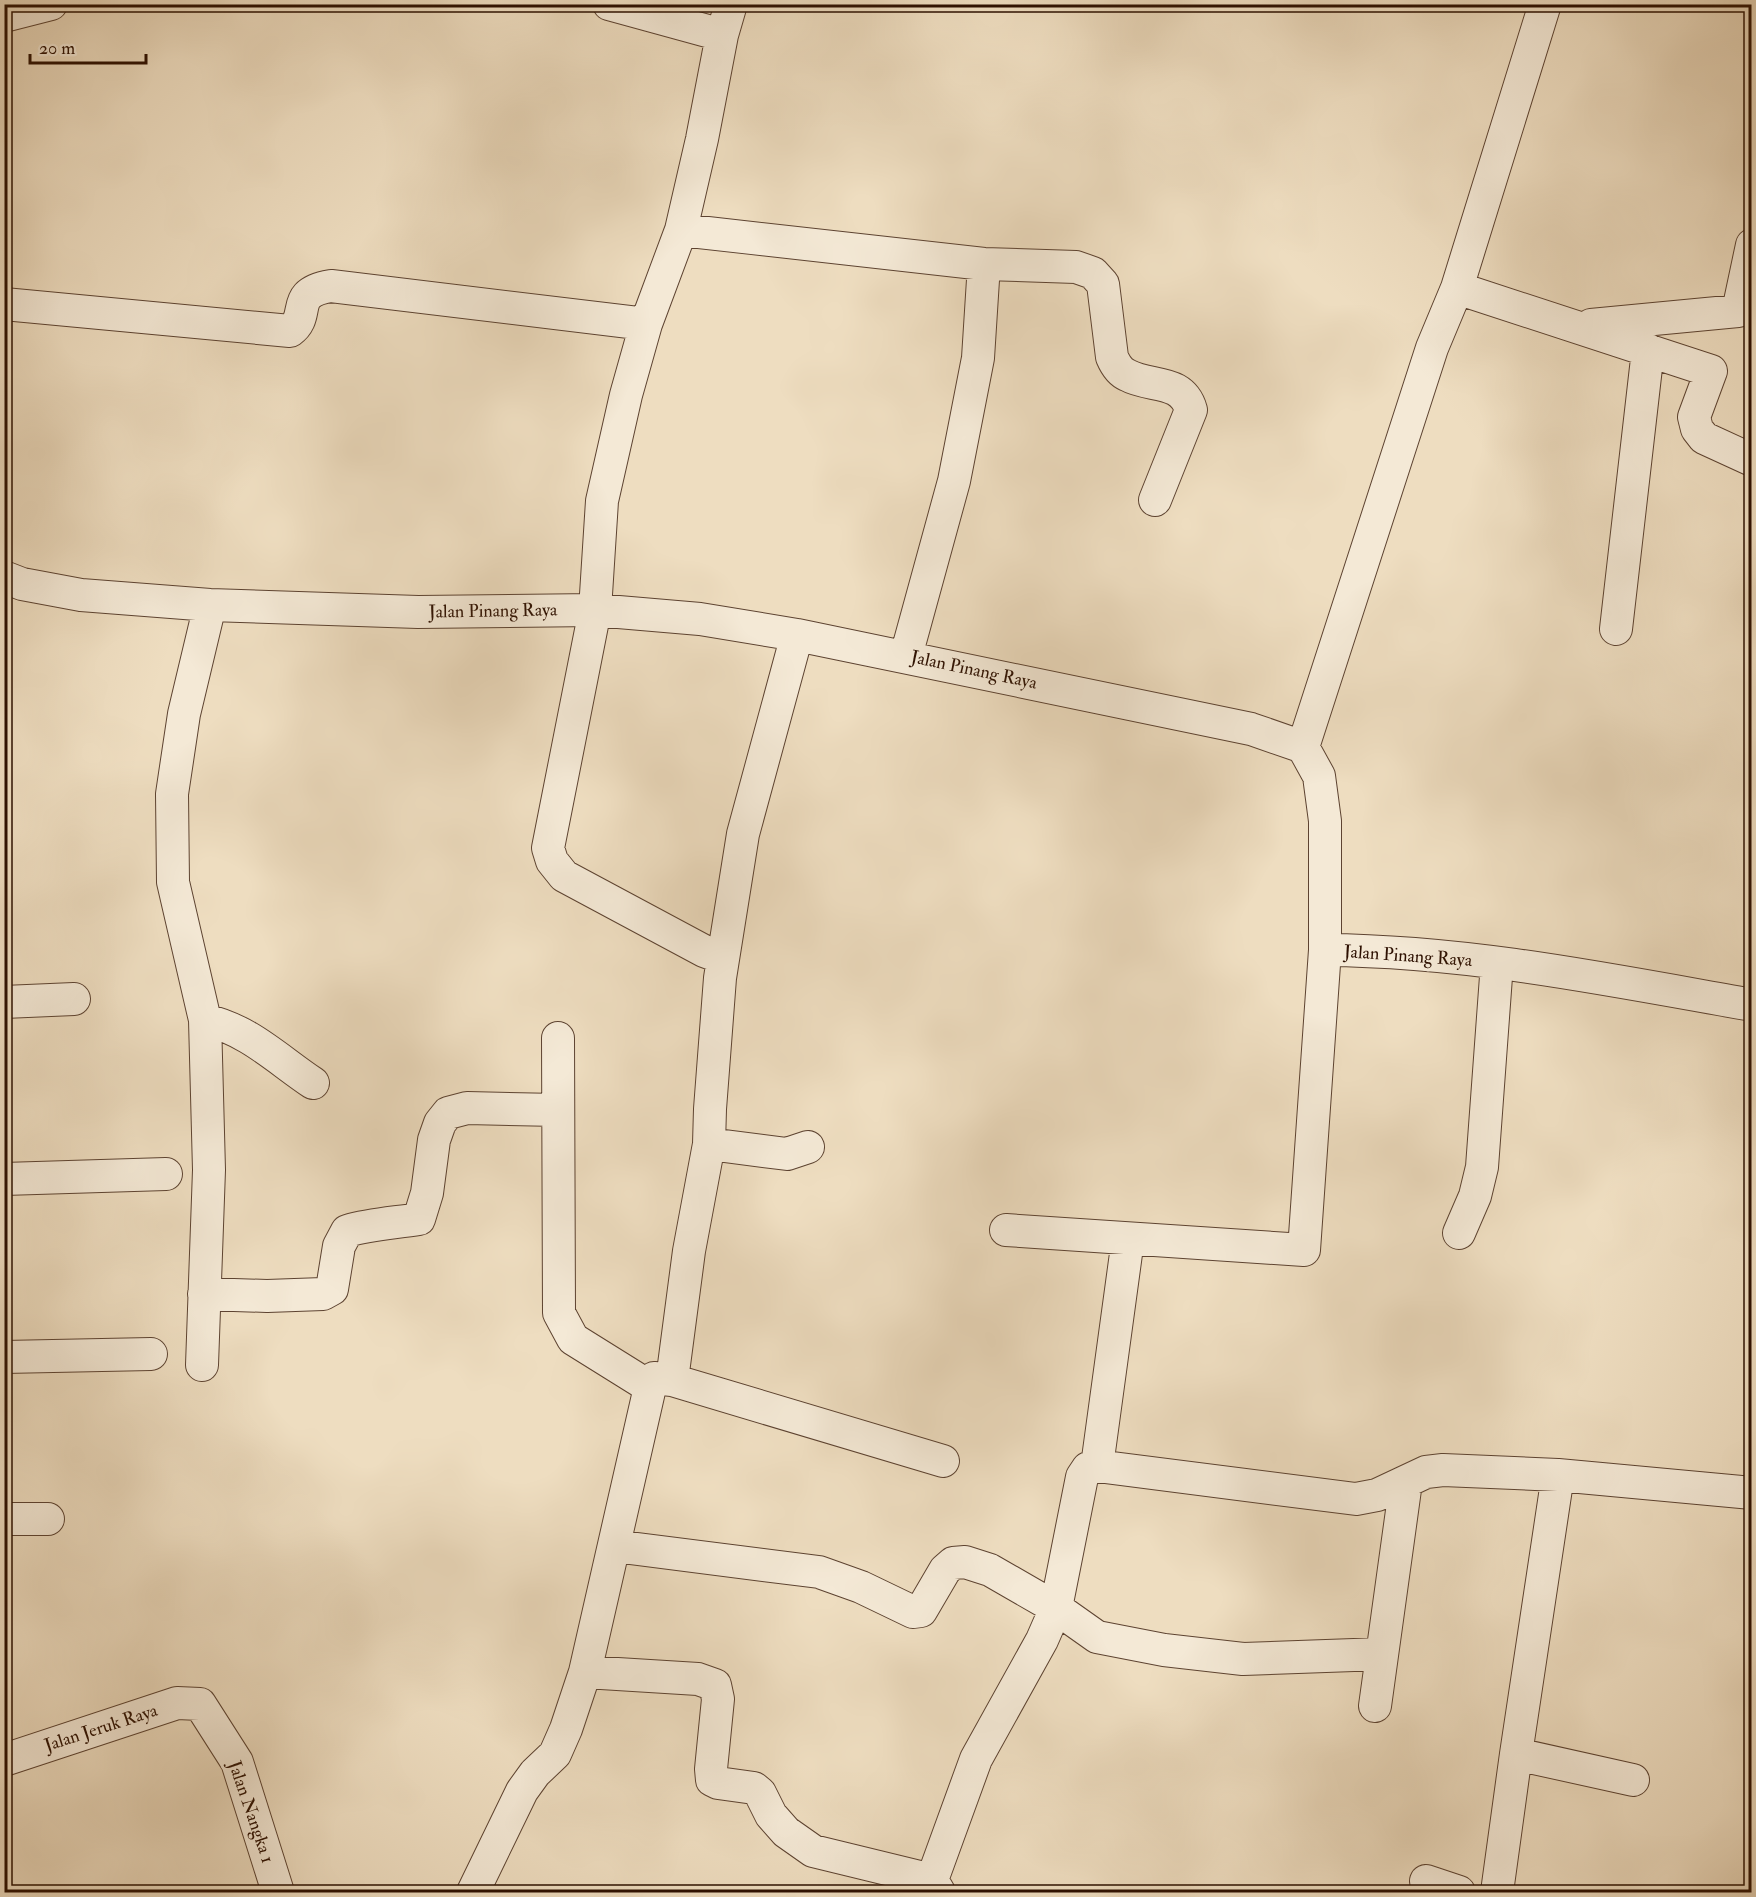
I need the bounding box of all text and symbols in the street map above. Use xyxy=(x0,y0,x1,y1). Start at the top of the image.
scale bar xyxy=(30,27,146,65)
text: 20 m xyxy=(39,37,75,60)
street label: Jalan Pinang Raya xyxy=(428,598,558,624)
street label: Jalan Pinang Raya xyxy=(908,645,1040,695)
street label: Jalan Pinang Raya xyxy=(1342,940,1474,972)
street label: Jalan Jeruk Raya xyxy=(41,1699,161,1757)
street label: Jalan Nangka 1 xyxy=(222,1757,279,1866)

